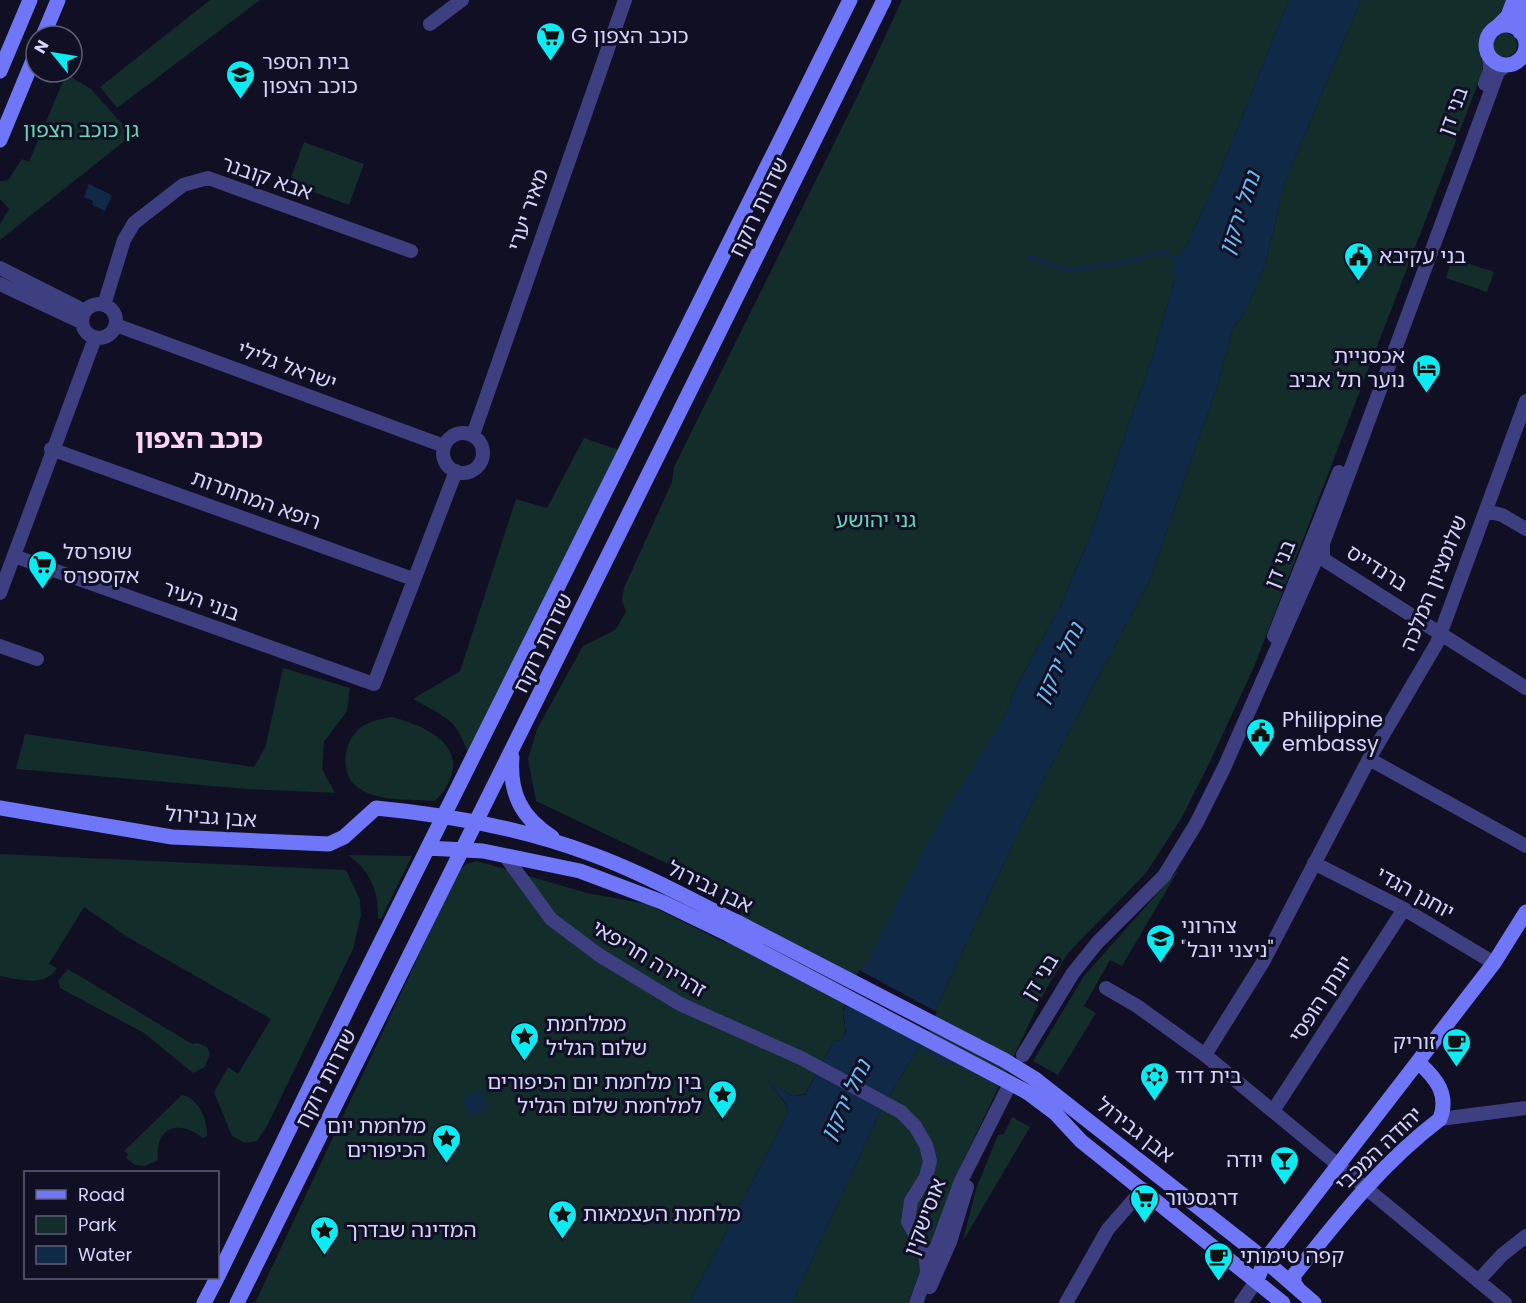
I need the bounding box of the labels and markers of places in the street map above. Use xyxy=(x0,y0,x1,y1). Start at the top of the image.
supermarket icon: G כוכב הצפון xyxy=(534,20,566,62)
place label: G כוכב הצפון xyxy=(571,21,689,50)
place label: בית הספר כוכב הצפון xyxy=(262,47,358,100)
school or university icon: בית הספר כוכב הצפון xyxy=(225,58,257,100)
public building icon: בני עקיבא xyxy=(1342,240,1374,282)
place label: בני עקיבא xyxy=(1379,241,1466,270)
place label: אכסניית נוער תל אביב xyxy=(1289,341,1405,394)
hotel icon: אכסניית נוער תל אביב xyxy=(1410,352,1442,394)
place label: שופרסל אקספרס xyxy=(63,537,139,590)
supermarket icon: שופרסל אקספרס xyxy=(26,548,58,590)
place label: Philippine embassy xyxy=(1282,705,1383,758)
public building icon: Philippine embassy xyxy=(1245,716,1277,758)
place label: צהרוני "ניצני יובל" xyxy=(1181,911,1274,964)
school or university icon: צהרוני "ניצני יובל" xyxy=(1144,922,1176,964)
place label: ממלחמת שלום הגליל xyxy=(546,1009,647,1062)
place icon: ממלחמת שלום הגליל xyxy=(509,1020,541,1062)
cafe icon: זוריק xyxy=(1441,1026,1473,1068)
place label: זוריק xyxy=(1393,1027,1436,1056)
synagogue icon: בית דוד xyxy=(1138,1060,1170,1102)
place label: בית דוד xyxy=(1175,1061,1242,1090)
place label: בין מלחמת יום הכיפורים למלחמת שלום הגליל xyxy=(487,1067,702,1120)
place icon: בין מלחמת יום הכיפורים למלחמת שלום הגליל xyxy=(707,1078,739,1120)
place label: מלחמת יום הכיפורים xyxy=(327,1111,426,1164)
place icon: מלחמת יום הכיפורים xyxy=(431,1122,463,1164)
bar icon: יודה xyxy=(1268,1144,1300,1186)
place label: יודה xyxy=(1226,1145,1263,1174)
supermarket icon: דרגסטור xyxy=(1128,1182,1160,1224)
place label: דרגסטור xyxy=(1165,1183,1238,1212)
place icon: מלחמת העצמאות xyxy=(546,1198,578,1240)
place label: מלחמת העצמאות xyxy=(583,1199,741,1228)
place icon: המדינה שבדרך xyxy=(309,1214,341,1256)
place label: המדינה שבדרך xyxy=(346,1215,477,1244)
cafe icon: קפה טימותי xyxy=(1203,1240,1235,1282)
place label: קפה טימותי xyxy=(1240,1241,1344,1270)

